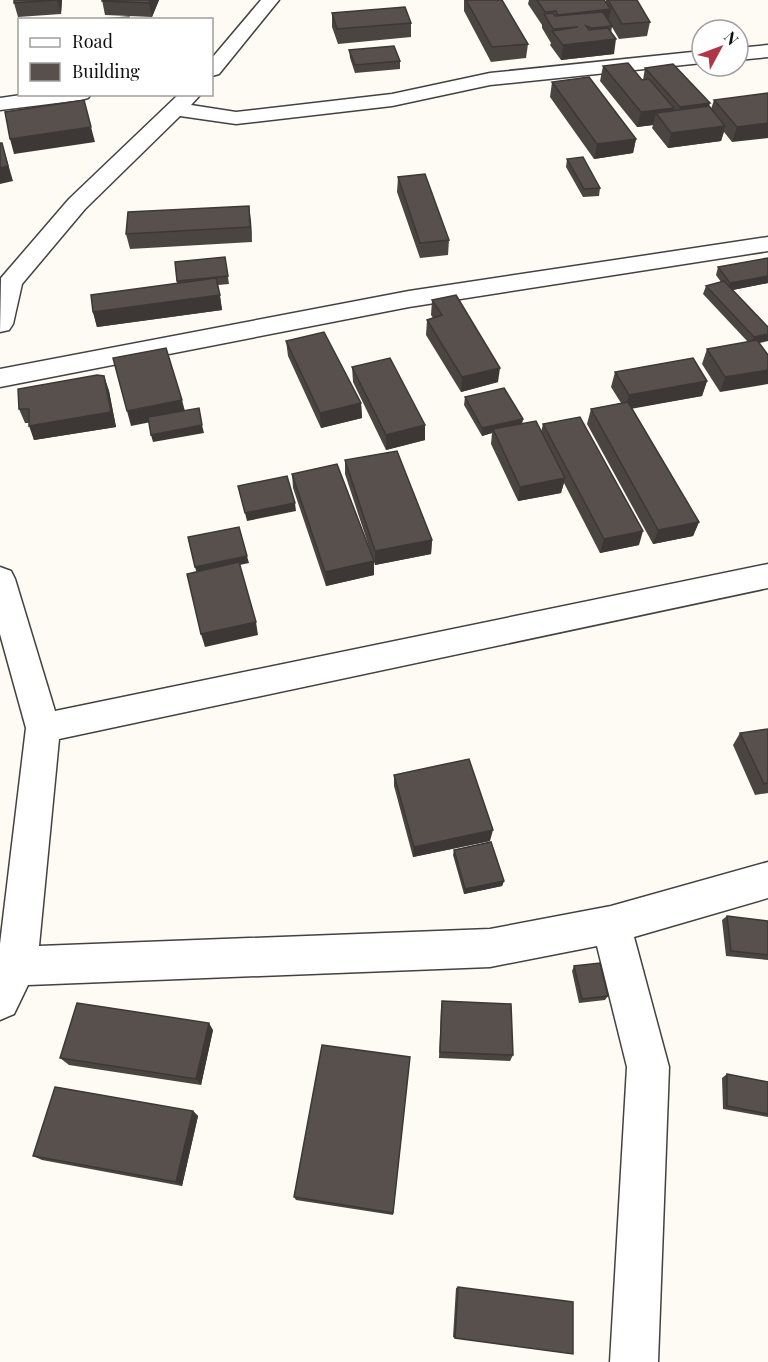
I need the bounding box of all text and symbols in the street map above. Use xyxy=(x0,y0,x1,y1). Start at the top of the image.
legend xyxy=(18,18,213,96)
north arrow xyxy=(690,18,750,78)
text: N xyxy=(720,27,744,49)
text: Road xyxy=(72,29,113,53)
text: Building xyxy=(72,59,140,83)

